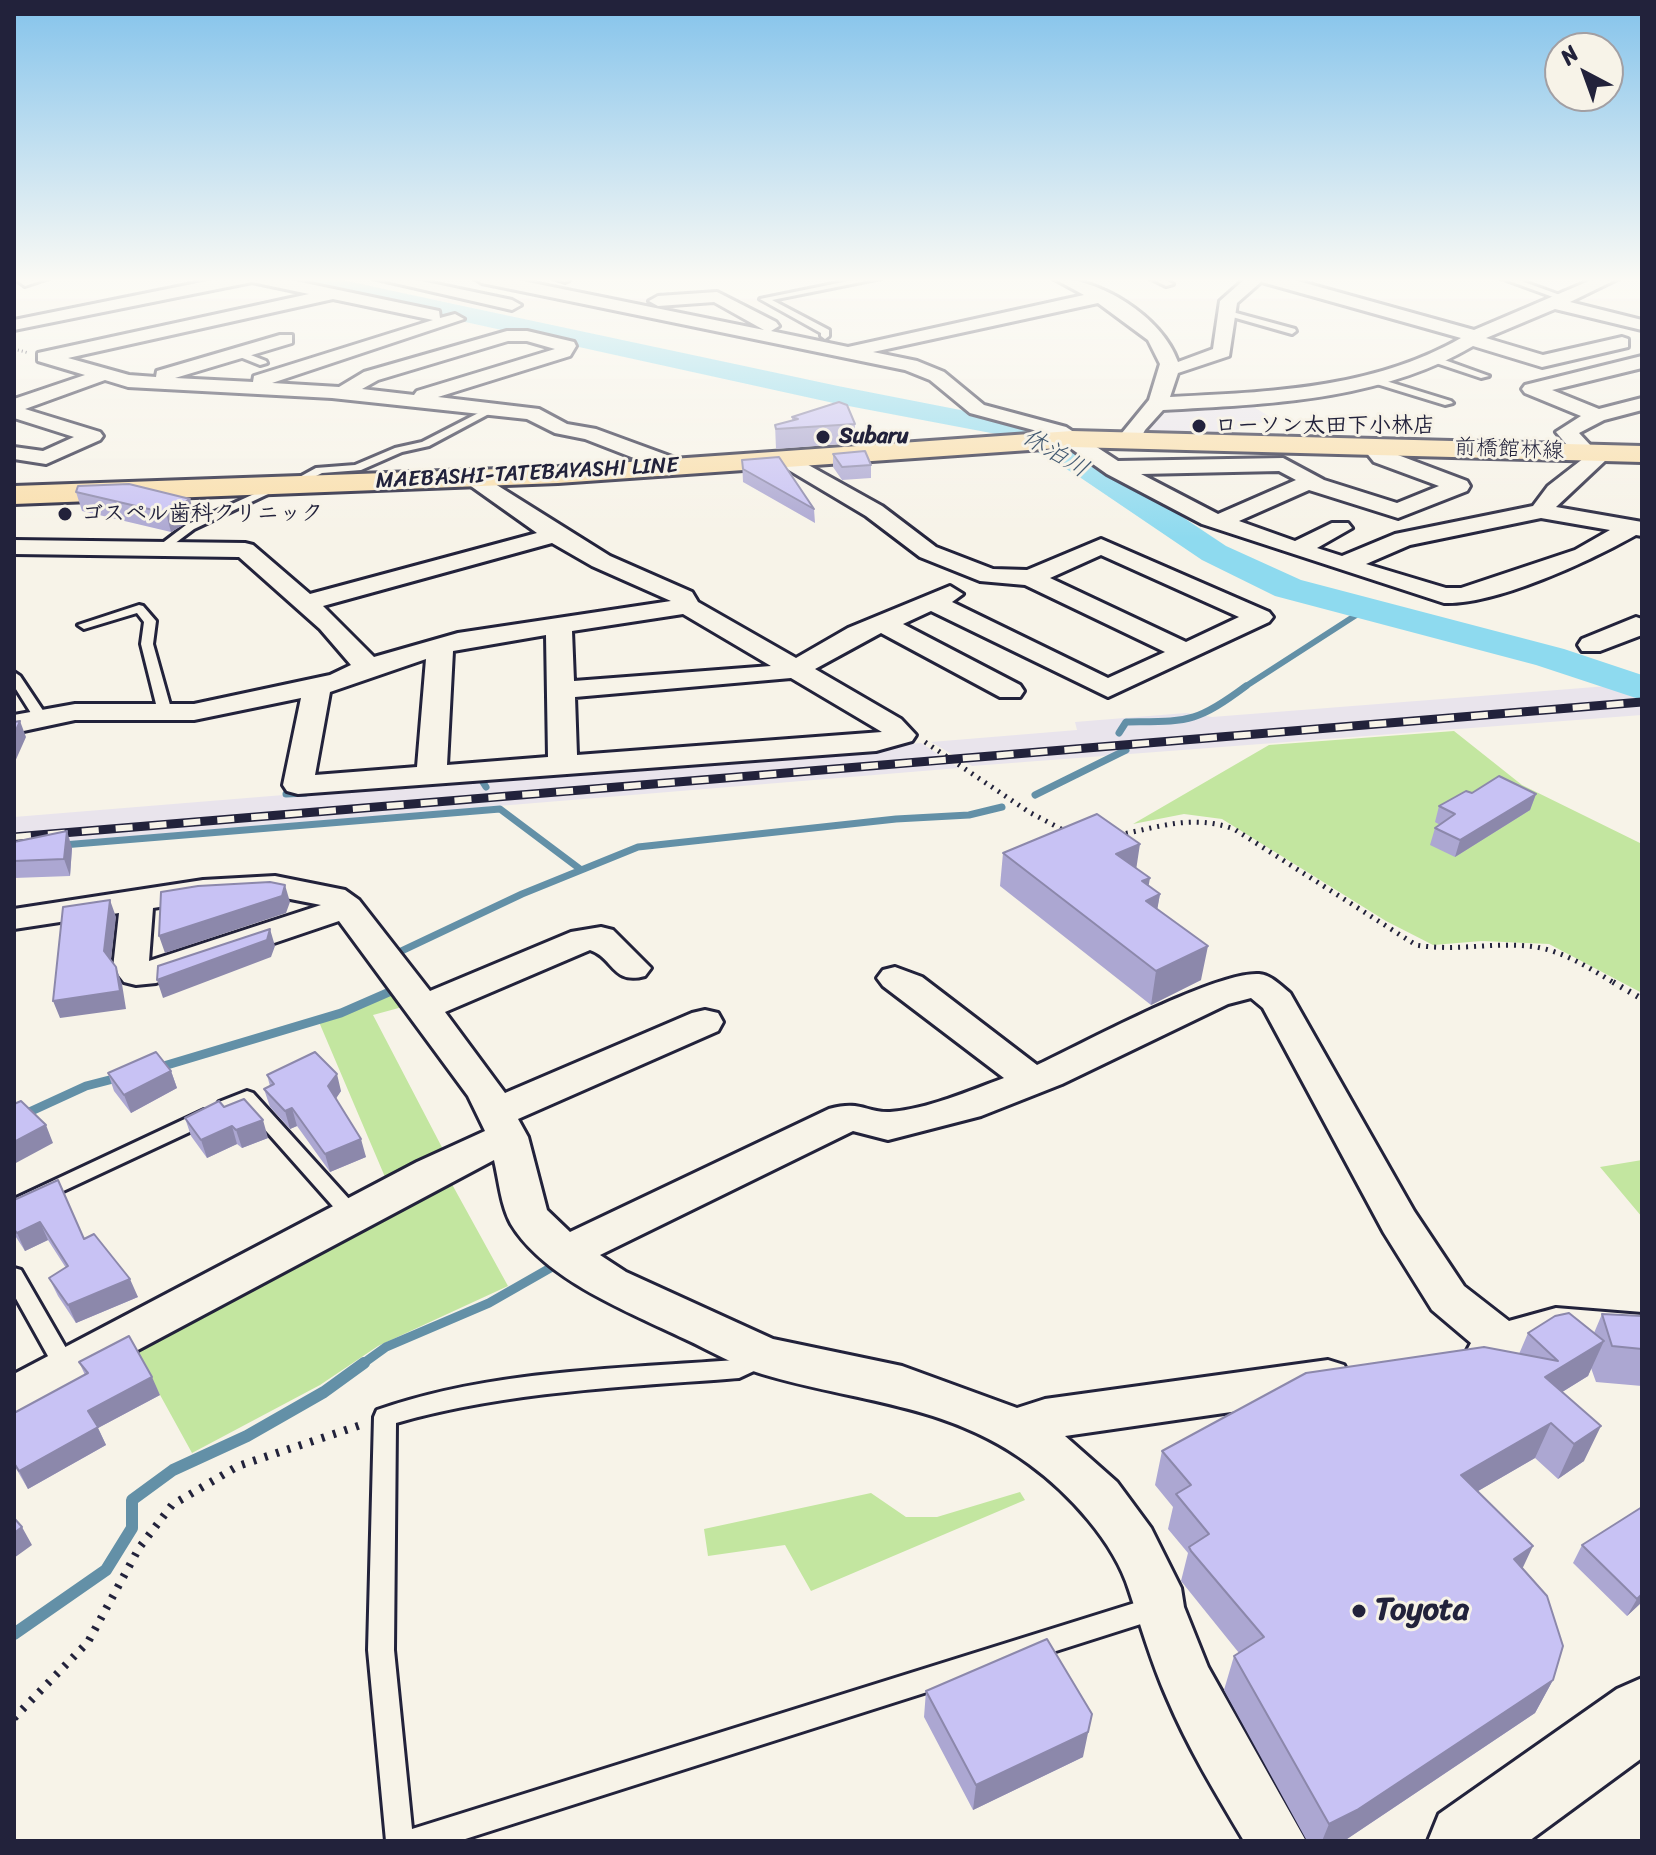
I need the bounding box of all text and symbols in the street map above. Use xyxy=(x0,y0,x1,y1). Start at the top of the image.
north arrow xyxy=(1544,32,1624,112)
text: N xyxy=(1551,35,1588,75)
place label: ローソン太田下小林店 xyxy=(1215,413,1435,439)
marker: ローソン太田下小林店 xyxy=(1190,417,1208,435)
water label: 休泊川 xyxy=(1017,423,1093,485)
place label: Subaru xyxy=(839,424,909,450)
marker: Subaru xyxy=(814,428,832,446)
street label: 前橋館林線 xyxy=(1454,435,1564,465)
street label: MAEBASHI-TATEBAYASHI LINE xyxy=(375,453,679,495)
place label: ゴスペル歯科クリニック xyxy=(81,501,323,527)
marker: ゴスペル歯科クリニック xyxy=(56,505,74,523)
place label: Toyota xyxy=(1375,1592,1469,1630)
marker: Toyota xyxy=(1350,1602,1368,1620)

